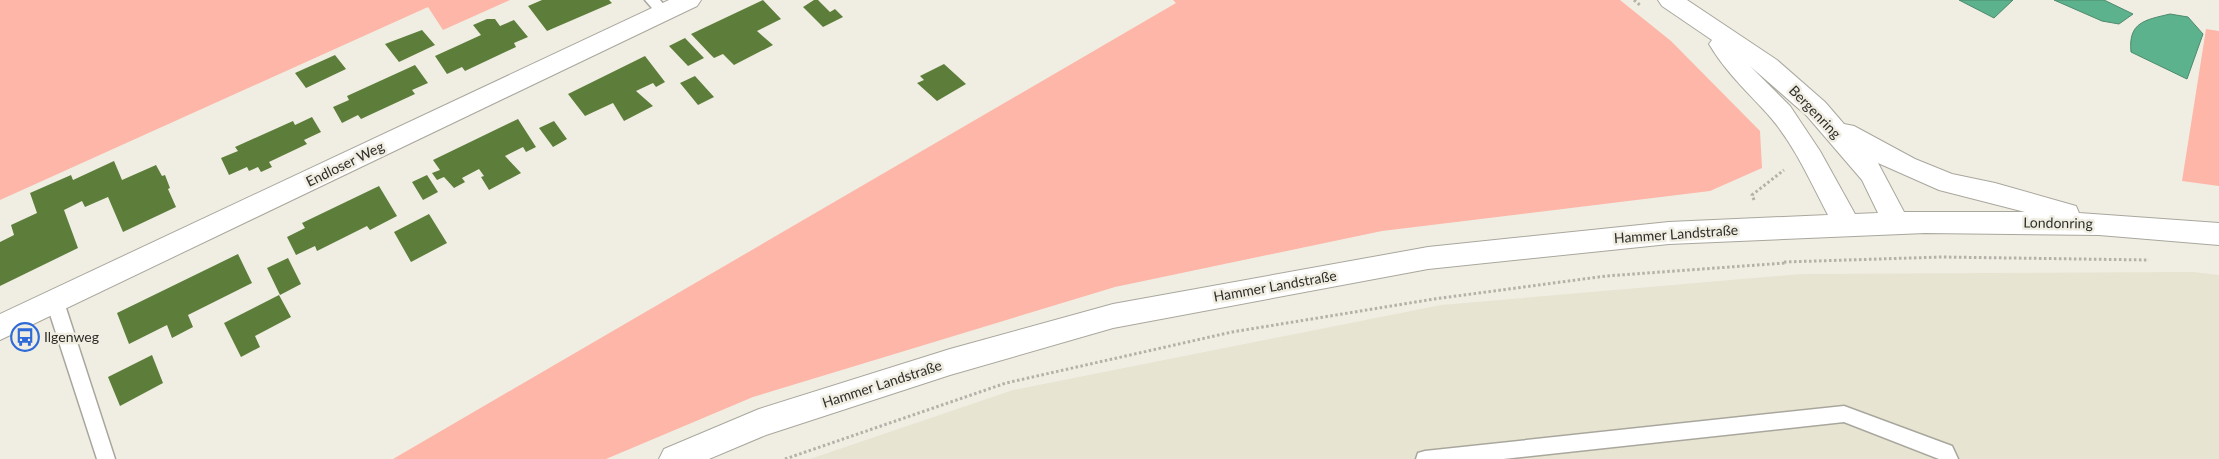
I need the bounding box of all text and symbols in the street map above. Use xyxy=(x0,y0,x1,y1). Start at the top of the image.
street label: Bergenring xyxy=(1786,82,1845,142)
street label: Endloser Weg xyxy=(303,137,387,190)
street label: Londonring xyxy=(2023,213,2093,232)
street label: Hammer Landstraße xyxy=(1613,221,1739,246)
street label: Hammer Landstraße xyxy=(1212,266,1338,305)
bus stop icon: Ilgenweg xyxy=(10,322,40,352)
place label: Ilgenweg xyxy=(44,328,99,345)
street label: Hammer Landstraße xyxy=(820,356,944,411)

